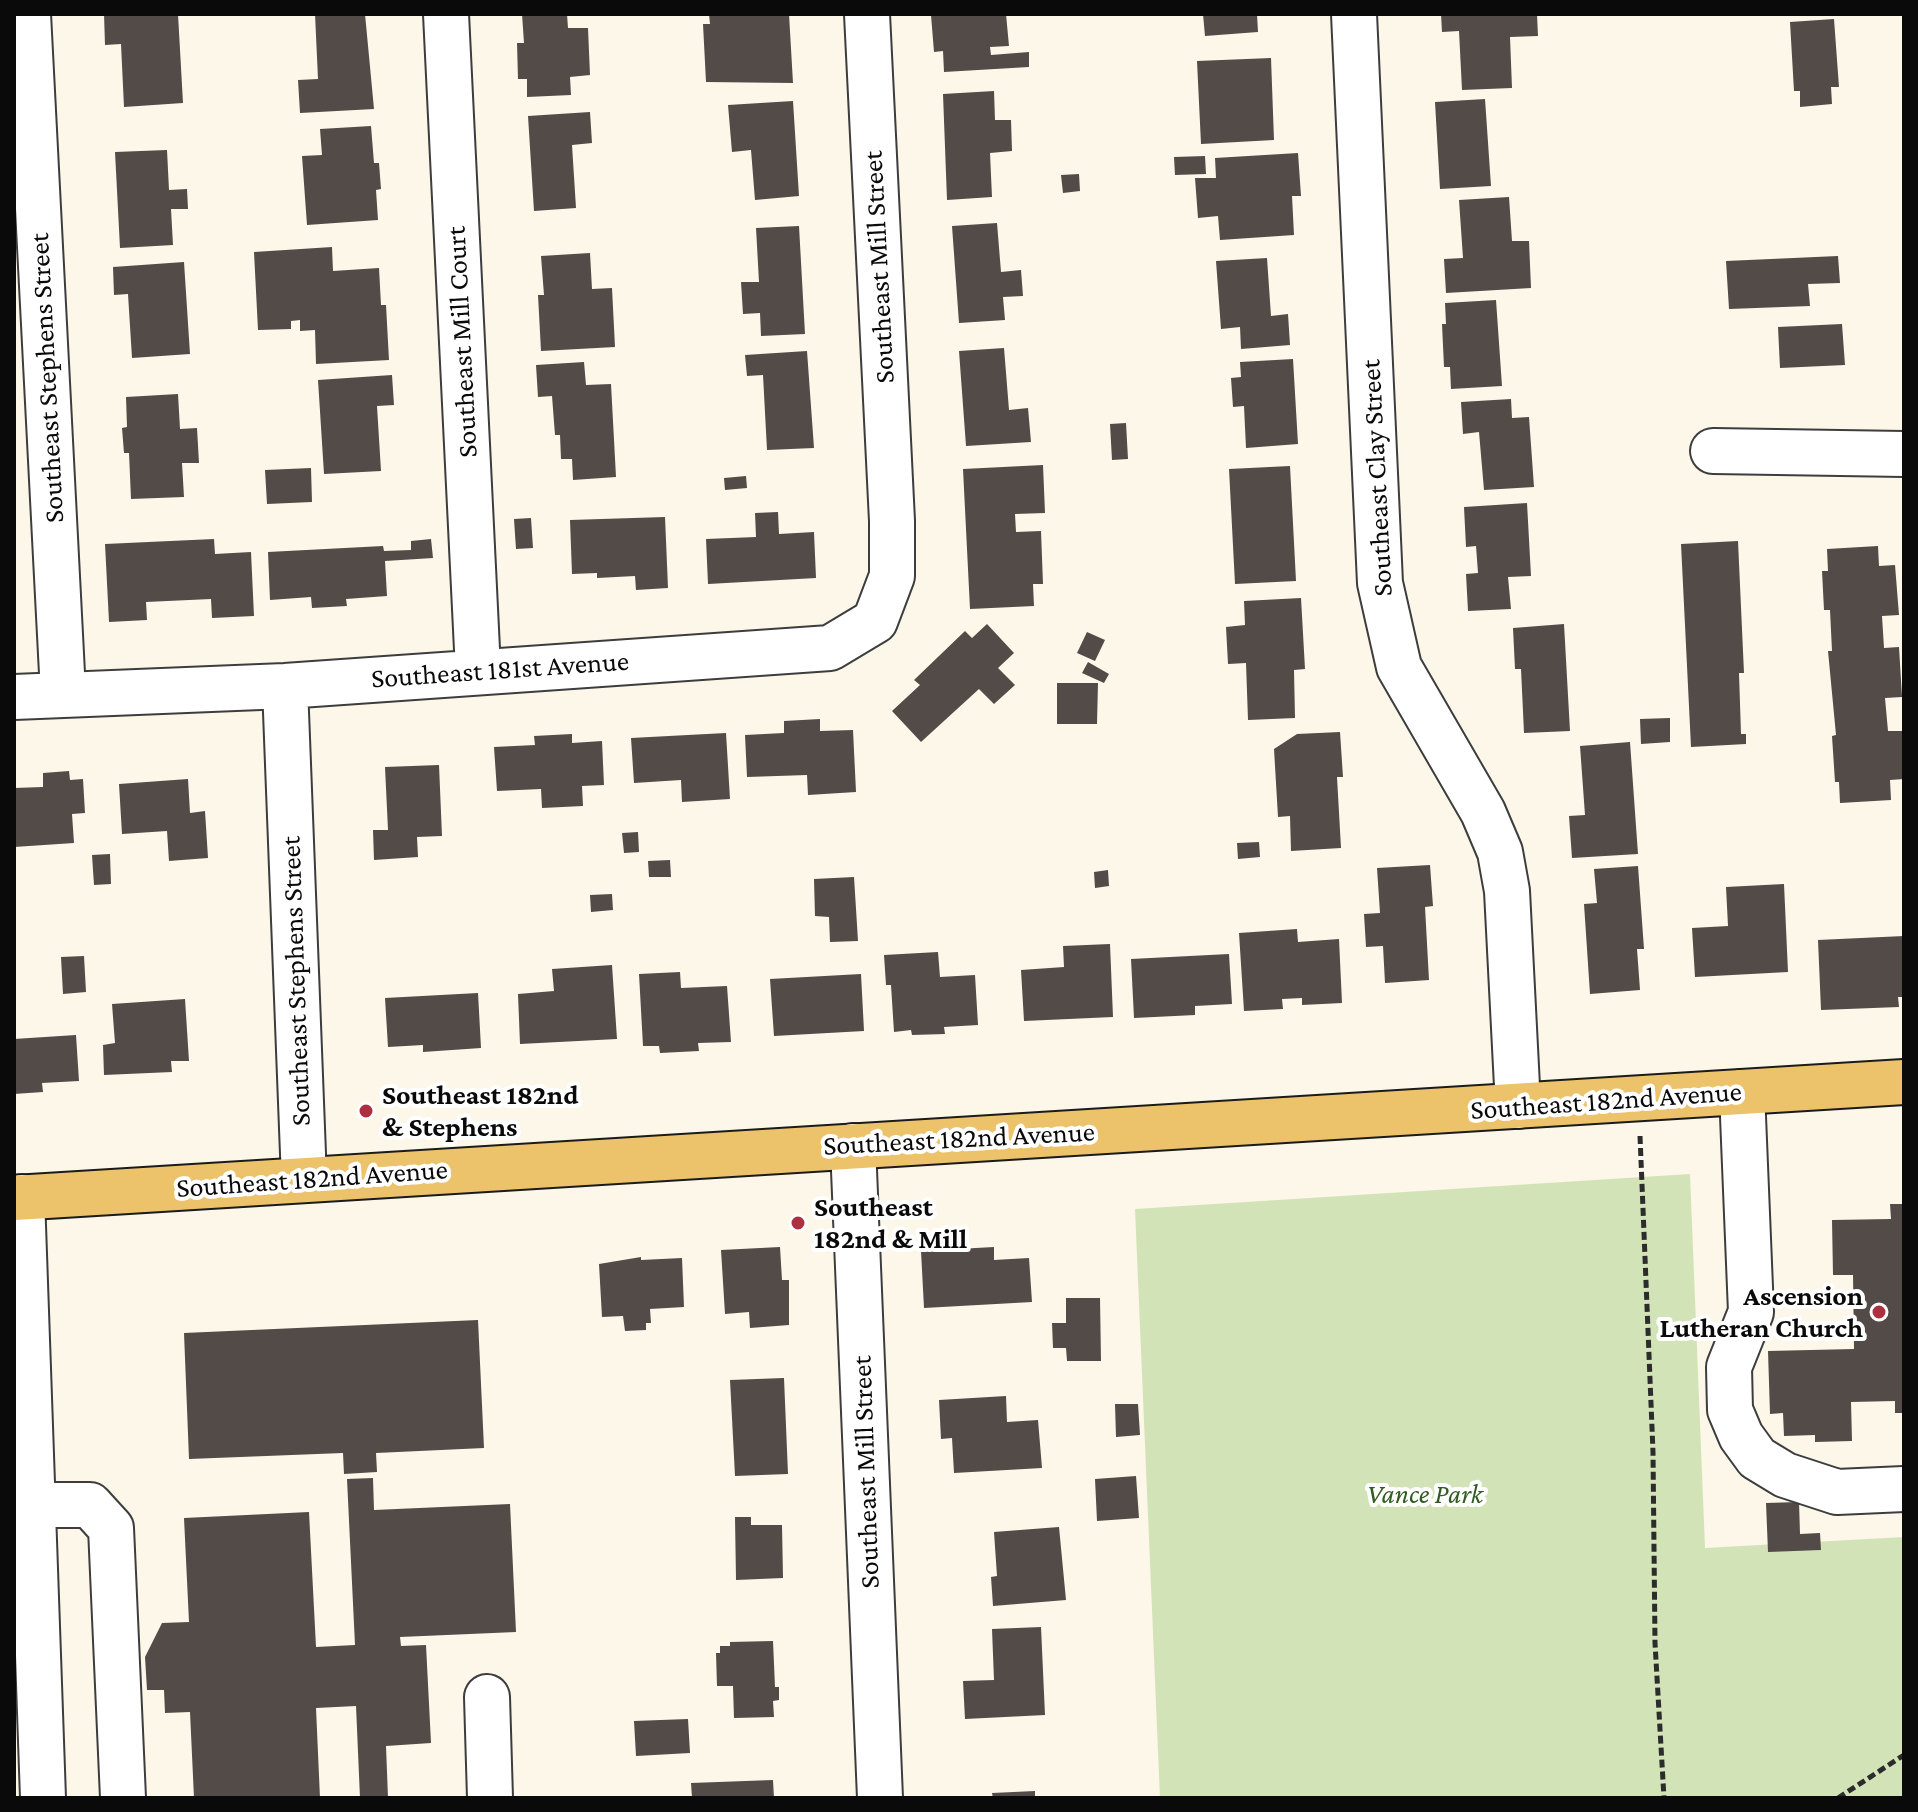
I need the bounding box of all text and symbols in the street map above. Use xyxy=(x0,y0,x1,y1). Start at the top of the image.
street label: Southeast Mill Street xyxy=(856,150,902,384)
street label: Southeast Mill Court xyxy=(439,225,485,459)
street label: Southeast Stephens Street xyxy=(23,232,71,524)
street label: Southeast Clay Street xyxy=(1354,359,1400,597)
street label: Southeast 181st Avenue xyxy=(370,644,630,696)
street label: Southeast Stephens Street xyxy=(274,835,318,1127)
street label: Southeast 182nd Avenue xyxy=(1469,1075,1743,1127)
place label: Southeast 182nd & Stephens xyxy=(382,1078,578,1144)
marker: Southeast 182nd & Stephens xyxy=(357,1102,375,1120)
street label: Southeast 182nd Avenue xyxy=(822,1115,1096,1163)
street label: Southeast 182nd Avenue xyxy=(175,1153,449,1205)
place label: Southeast 182nd & Mill xyxy=(814,1190,967,1256)
marker: Southeast 182nd & Mill xyxy=(789,1214,807,1232)
place label: Ascension Lutheran Church xyxy=(1659,1279,1863,1345)
marker: Ascension Lutheran Church xyxy=(1870,1303,1888,1321)
street label: Southeast Mill Street xyxy=(845,1355,887,1589)
park label: Vance Park xyxy=(1367,1477,1483,1511)

